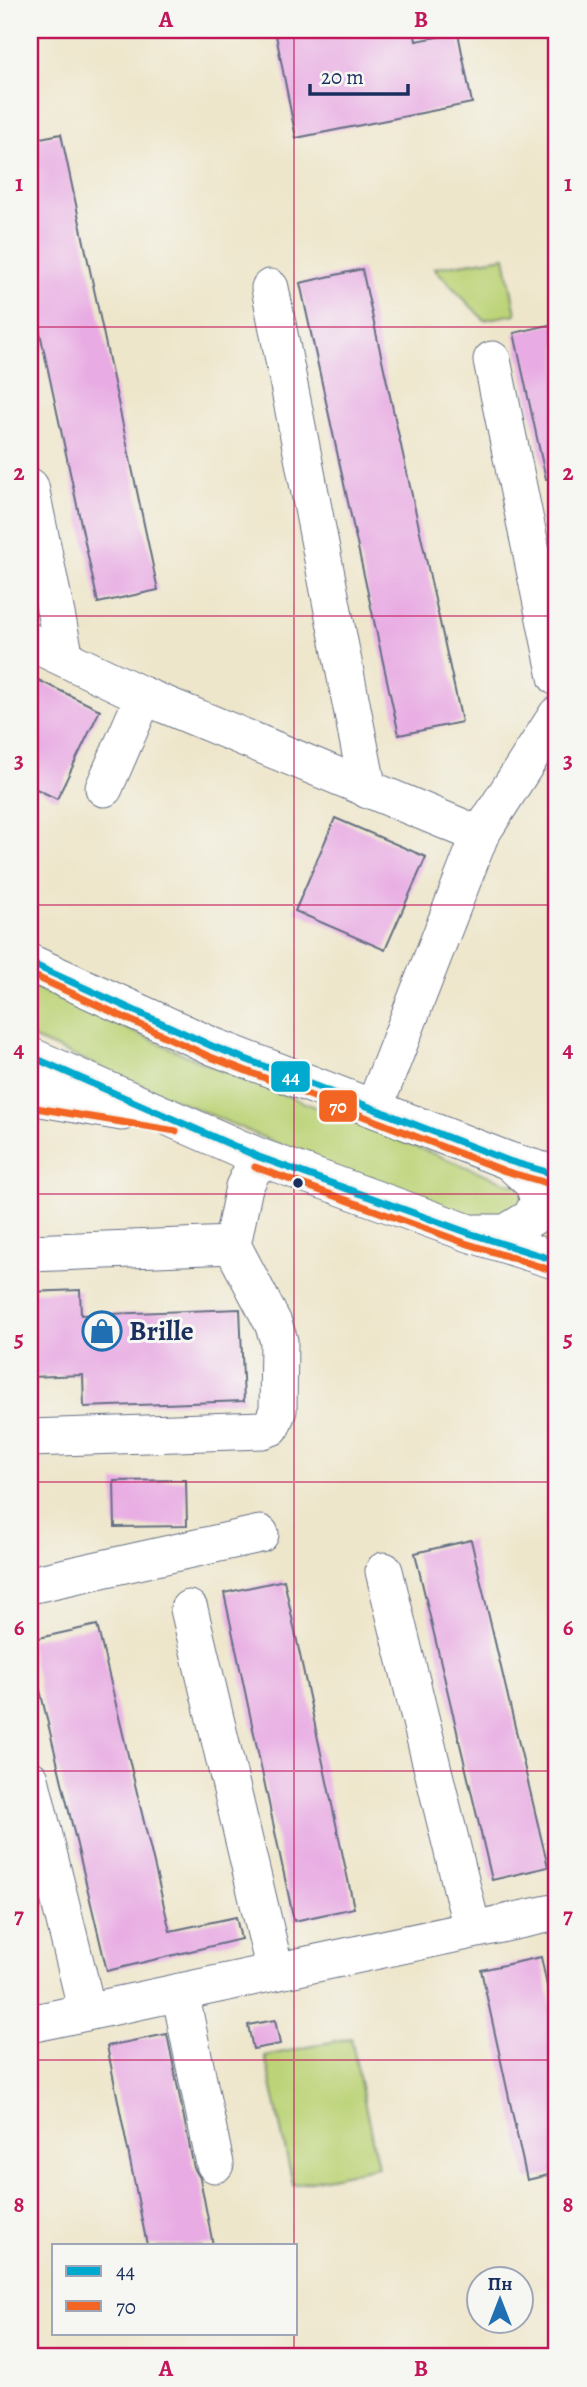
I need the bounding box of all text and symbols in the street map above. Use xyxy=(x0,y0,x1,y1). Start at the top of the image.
text: A xyxy=(158,4,174,35)
text: B xyxy=(414,4,428,35)
scale bar xyxy=(310,52,408,96)
text: 20 m xyxy=(321,63,364,91)
text: 1 xyxy=(15,168,23,199)
text: 1 xyxy=(564,168,572,199)
text: 2 xyxy=(13,457,25,488)
text: 2 xyxy=(562,457,574,488)
text: 3 xyxy=(14,745,24,776)
text: 3 xyxy=(563,745,573,776)
text: 4 xyxy=(14,1034,25,1065)
text: 4 xyxy=(563,1034,574,1065)
line badge: 44 xyxy=(270,1060,311,1093)
text: 44 xyxy=(282,1064,300,1090)
line badge: 70 xyxy=(318,1089,358,1123)
text: 70 xyxy=(329,1094,347,1120)
unlabelled marker xyxy=(291,1176,305,1190)
shop icon: Brille xyxy=(81,1310,123,1352)
place label: Brille xyxy=(129,1312,194,1350)
text: 5 xyxy=(14,1323,24,1354)
text: 5 xyxy=(563,1323,573,1354)
text: 6 xyxy=(14,1612,25,1643)
text: 6 xyxy=(563,1612,574,1643)
text: 7 xyxy=(14,1900,24,1931)
text: 7 xyxy=(563,1900,573,1931)
text: 8 xyxy=(13,2189,25,2220)
text: 8 xyxy=(562,2189,574,2220)
legend xyxy=(52,2244,298,2334)
text: 44 xyxy=(116,2257,135,2285)
north arrow xyxy=(464,2264,534,2334)
text: Пн xyxy=(488,2271,512,2297)
text: 70 xyxy=(116,2293,136,2321)
text: A xyxy=(158,2353,174,2384)
text: B xyxy=(414,2353,428,2384)

